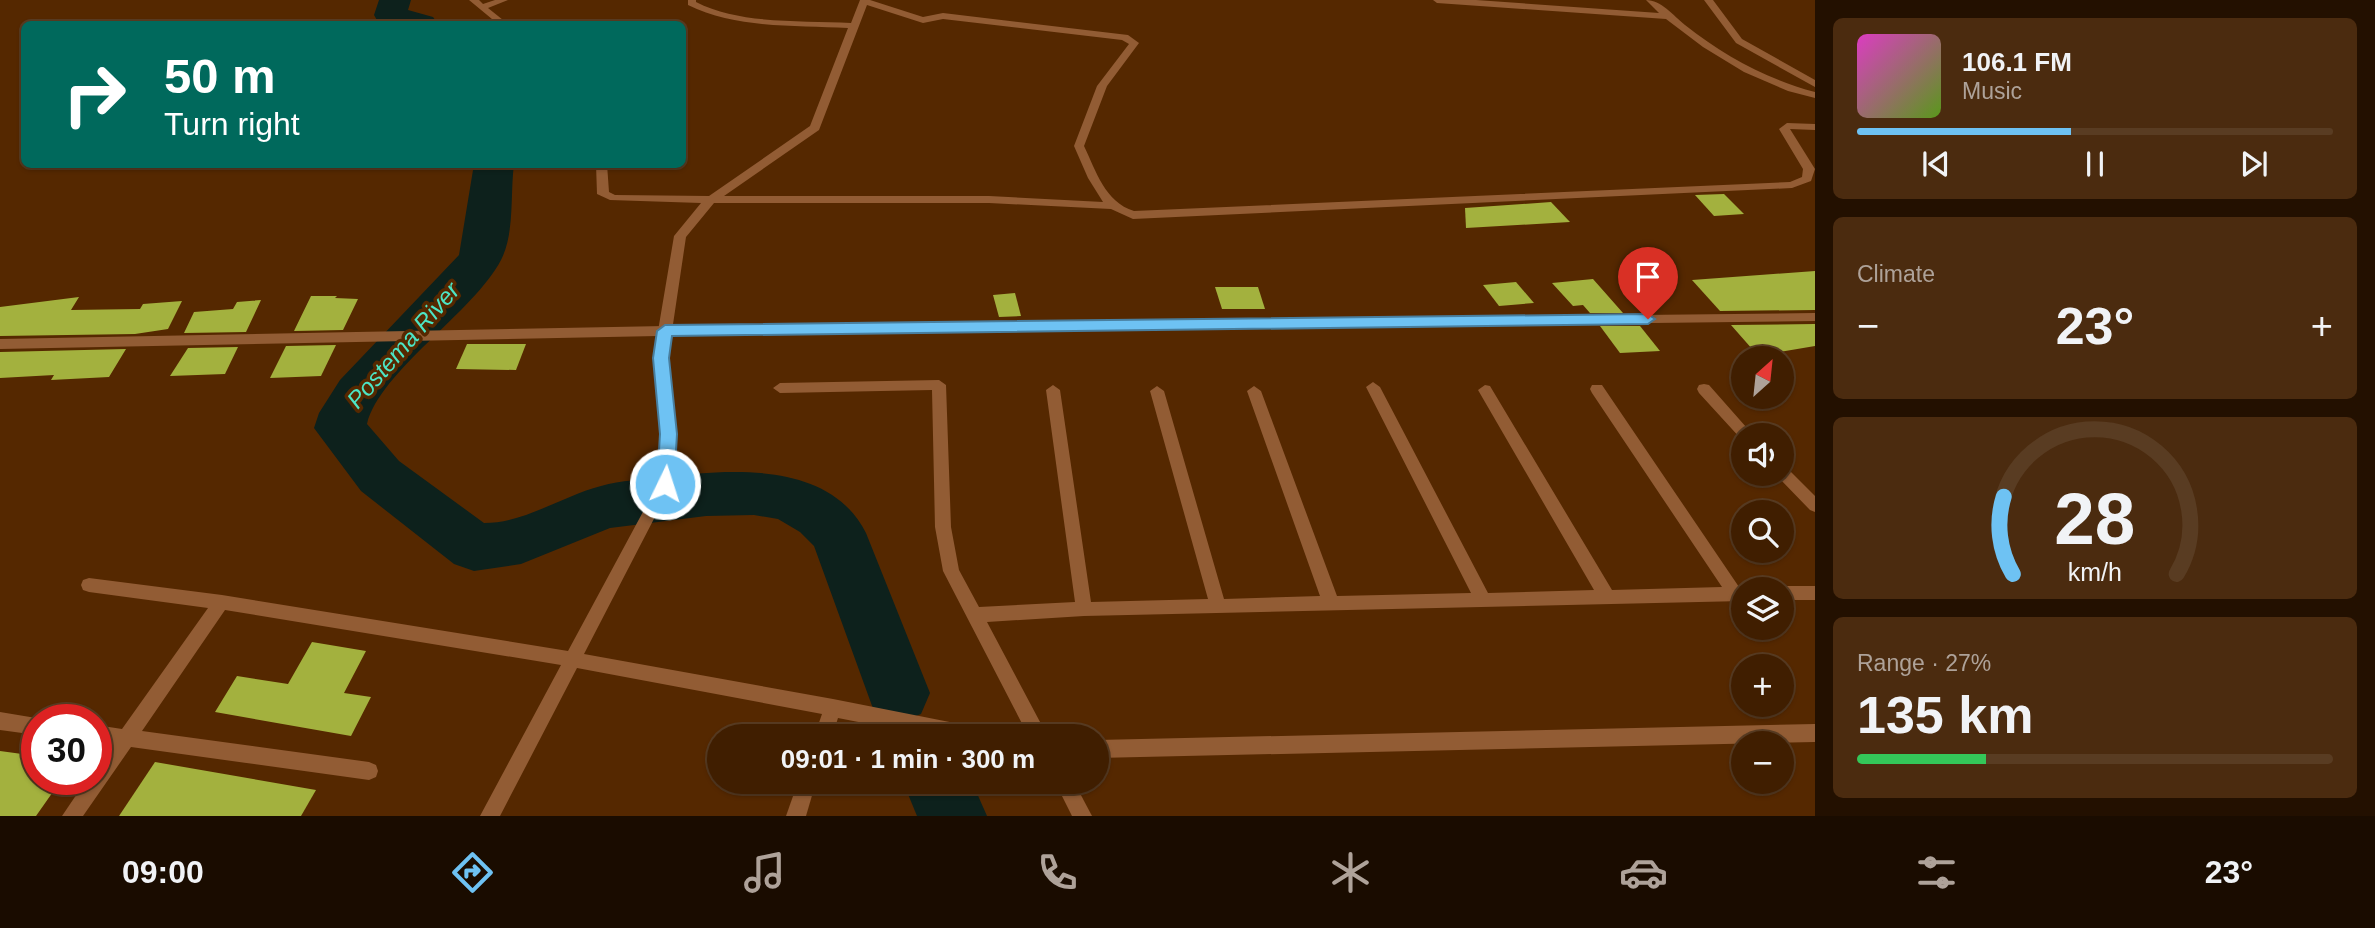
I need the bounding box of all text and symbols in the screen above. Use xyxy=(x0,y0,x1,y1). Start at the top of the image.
text: 106.1 FM xyxy=(1962,47,2072,77)
icon: right xyxy=(49,49,140,140)
text: 50 m xyxy=(164,49,276,103)
text: Music xyxy=(1962,78,2022,104)
text: Turn right xyxy=(164,106,300,142)
icon: previous xyxy=(1917,145,1955,183)
icon: pause xyxy=(2076,145,2114,183)
icon: next xyxy=(2235,145,2273,183)
pin xyxy=(1618,247,1678,319)
icon: arrive xyxy=(1629,258,1667,296)
text: Climate xyxy=(1857,261,1935,287)
water label: Postema River xyxy=(341,276,465,413)
text: 23° xyxy=(2056,297,2134,355)
text: − xyxy=(1857,305,1879,347)
text: + xyxy=(2311,305,2333,347)
north arrow xyxy=(1731,346,1794,410)
map controls xyxy=(1731,346,1794,794)
button: sound xyxy=(1731,423,1794,486)
position arrow xyxy=(628,447,702,521)
text: 28 xyxy=(2055,478,2135,559)
button: search xyxy=(1731,500,1794,563)
text: km/h xyxy=(2068,557,2122,585)
button: layers xyxy=(1731,577,1794,640)
text: Range · 27% xyxy=(1857,650,1991,676)
button: + xyxy=(1731,654,1794,717)
text: 135 km xyxy=(1857,686,2033,744)
speed limit sign: 30 xyxy=(21,704,112,795)
button: − xyxy=(1731,731,1794,794)
text: 09:01 · 1 min · 300 m xyxy=(781,744,1035,774)
icon: directions xyxy=(448,848,497,897)
icon: music xyxy=(740,848,789,897)
icon: phone xyxy=(1033,848,1082,897)
icon: climate xyxy=(1326,848,1375,897)
icon: car xyxy=(1619,848,1668,897)
icon: filters xyxy=(1912,848,1961,897)
text: 09:00 xyxy=(122,854,204,890)
text: 23° xyxy=(2205,854,2253,890)

